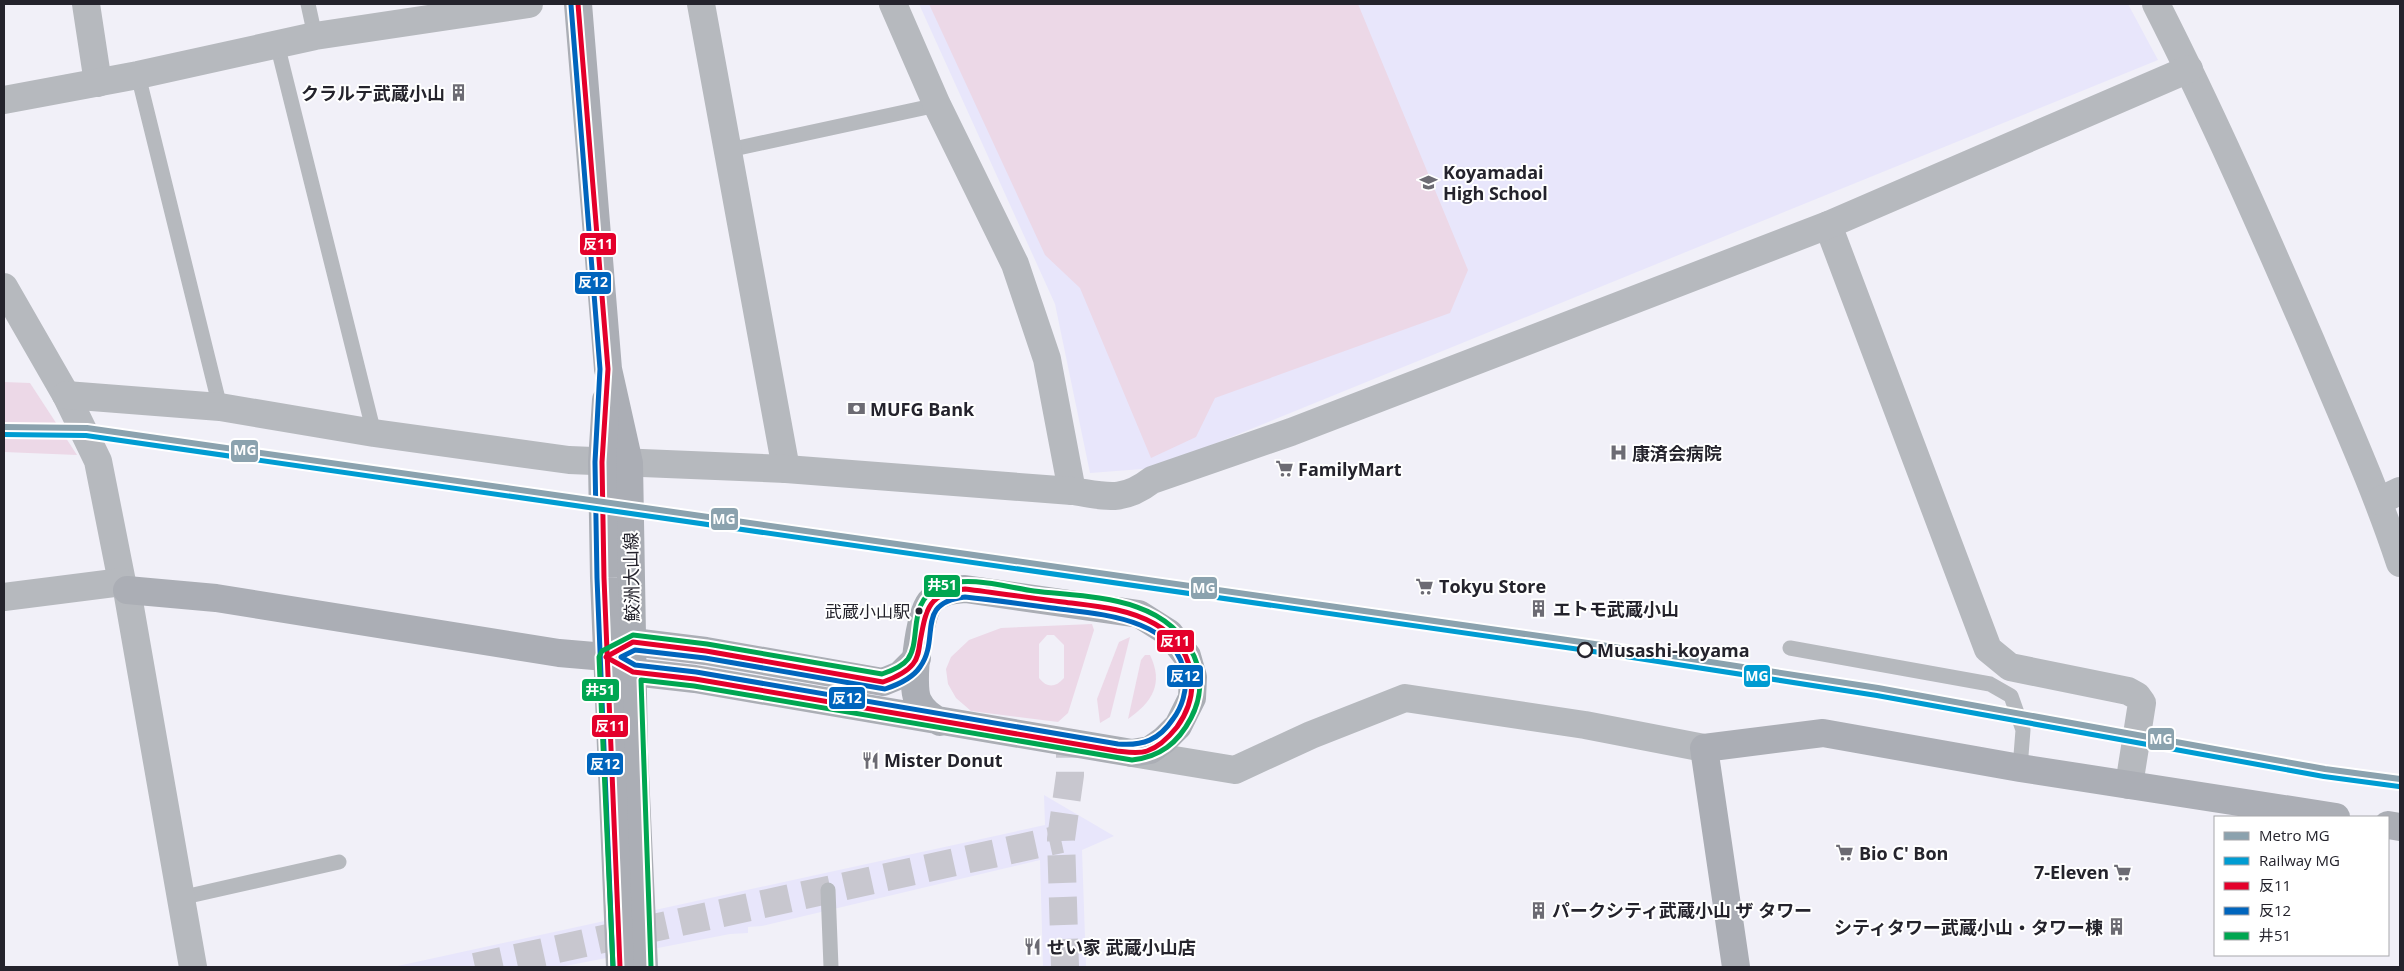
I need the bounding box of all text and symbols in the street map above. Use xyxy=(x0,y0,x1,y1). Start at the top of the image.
place label: クラルテ武蔵小山 xyxy=(301,81,445,105)
building icon: クラルテ武蔵小山 xyxy=(449,83,469,103)
place label: Koyamadai High School xyxy=(1443,160,1548,205)
school or university icon: Koyamadai High School xyxy=(1419,172,1439,192)
line badge: 反11 xyxy=(579,232,617,256)
text: 反11 xyxy=(583,234,613,253)
line badge: 反12 xyxy=(574,271,612,295)
text: 反12 xyxy=(578,272,608,291)
place label: MUFG Bank xyxy=(870,397,975,421)
bank icon: MUFG Bank xyxy=(846,399,866,419)
line badge: MG xyxy=(230,439,259,463)
text: MG xyxy=(233,440,257,459)
place label: 康済会病院 xyxy=(1632,441,1722,465)
hospital icon: 康済会病院 xyxy=(1608,443,1628,463)
place label: FamilyMart xyxy=(1298,457,1402,481)
supermarket icon: FamilyMart xyxy=(1274,459,1294,479)
line badge: MG xyxy=(710,507,739,531)
text: MG xyxy=(712,509,736,528)
street label: 鮫洲大山線 xyxy=(618,532,644,622)
line badge: 井51 xyxy=(923,574,961,598)
place label: Tokyu Store xyxy=(1439,574,1546,598)
text: 井51 xyxy=(927,575,957,594)
line badge: MG xyxy=(1190,576,1218,600)
supermarket icon: Tokyu Store xyxy=(1415,576,1435,596)
text: MG xyxy=(1192,578,1216,597)
place label: エトモ武蔵小山 xyxy=(1553,597,1679,621)
building icon: エトモ武蔵小山 xyxy=(1529,599,1549,619)
place label: 武蔵小山駅 xyxy=(825,600,910,623)
marker: 武蔵小山駅 xyxy=(914,606,924,616)
line badge: 反11 xyxy=(1156,629,1195,653)
text: 反11 xyxy=(1160,631,1190,650)
place label: Musashi-koyama xyxy=(1597,638,1750,662)
marker: Musashi-koyama xyxy=(1577,642,1593,658)
line badge: 反12 xyxy=(1166,664,1204,688)
line badge: MG xyxy=(1743,664,1771,688)
text: 反12 xyxy=(1170,666,1200,685)
text: MG xyxy=(1745,666,1769,685)
line badge: 井51 xyxy=(581,678,620,702)
text: 井51 xyxy=(585,680,615,699)
line badge: 反12 xyxy=(828,686,866,710)
text: 反12 xyxy=(832,688,862,707)
line badge: 反11 xyxy=(591,714,629,738)
text: 反11 xyxy=(595,716,625,735)
line badge: MG xyxy=(2147,727,2175,751)
text: MG xyxy=(2149,729,2173,748)
place label: Mister Donut xyxy=(884,748,1003,772)
restaurant icon: Mister Donut xyxy=(860,750,880,770)
line badge: 反12 xyxy=(586,752,624,776)
text: 反12 xyxy=(590,754,620,773)
legend xyxy=(2214,816,2389,956)
text: Metro MG xyxy=(2259,825,2330,845)
place label: Bio C' Bon xyxy=(1859,841,1948,865)
supermarket icon: Bio C' Bon xyxy=(1835,843,1855,863)
text: Railway MG xyxy=(2259,850,2340,870)
place label: 7-Eleven xyxy=(2034,860,2109,884)
supermarket icon: 7-Eleven xyxy=(2113,862,2133,882)
text: 反11 xyxy=(2259,875,2291,895)
place label: パークシティ武蔵小山 ザ タワー xyxy=(1552,898,1812,922)
building icon: パークシティ武蔵小山 ザ タワー xyxy=(1528,900,1548,920)
text: 反12 xyxy=(2259,900,2291,920)
place label: シティタワー武蔵小山・タワー棟 xyxy=(1834,915,2103,939)
building icon: シティタワー武蔵小山・タワー棟 xyxy=(2107,917,2127,937)
text: 井51 xyxy=(2259,925,2291,945)
place label: せい家 武蔵小山店 xyxy=(1047,935,1196,959)
restaurant icon: せい家 武蔵小山店 xyxy=(1023,937,1043,957)

